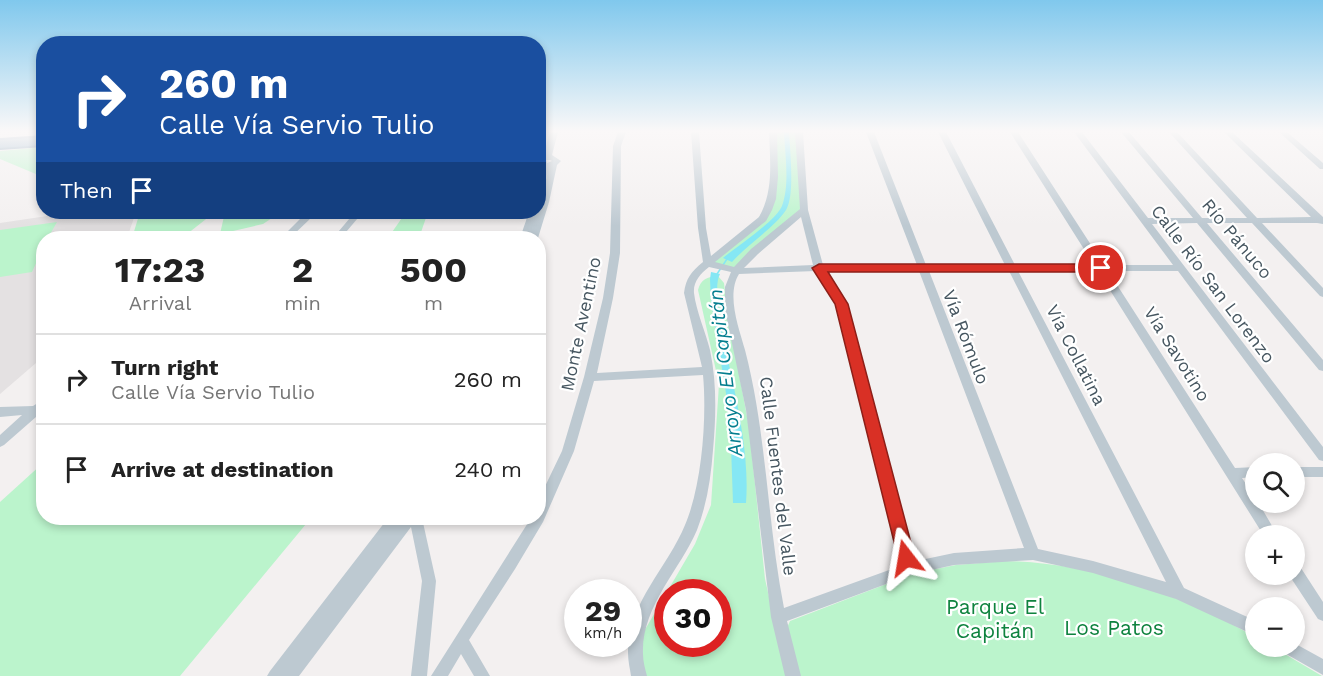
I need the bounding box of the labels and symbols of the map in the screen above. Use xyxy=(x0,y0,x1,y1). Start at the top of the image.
street label: Río Pánuco xyxy=(1198,194,1277,283)
street label: Calle Río San Lorenzo xyxy=(1147,200,1280,367)
pin xyxy=(1075,242,1126,293)
street label: Monte Aventino xyxy=(556,255,605,393)
street label: Vía Rómulo xyxy=(939,287,994,387)
water label: Arroyo El Capitán xyxy=(703,288,747,459)
street label: Vía Collatina xyxy=(1042,301,1111,409)
street label: Vía Savotino xyxy=(1140,302,1215,405)
street label: Calle Fuentes del Valle xyxy=(756,375,801,577)
position arrow xyxy=(874,526,938,590)
speed limit sign: 30 xyxy=(654,579,732,657)
park label: Parque El Capitán xyxy=(946,594,1045,643)
park label: Los Patos xyxy=(1064,615,1164,640)

